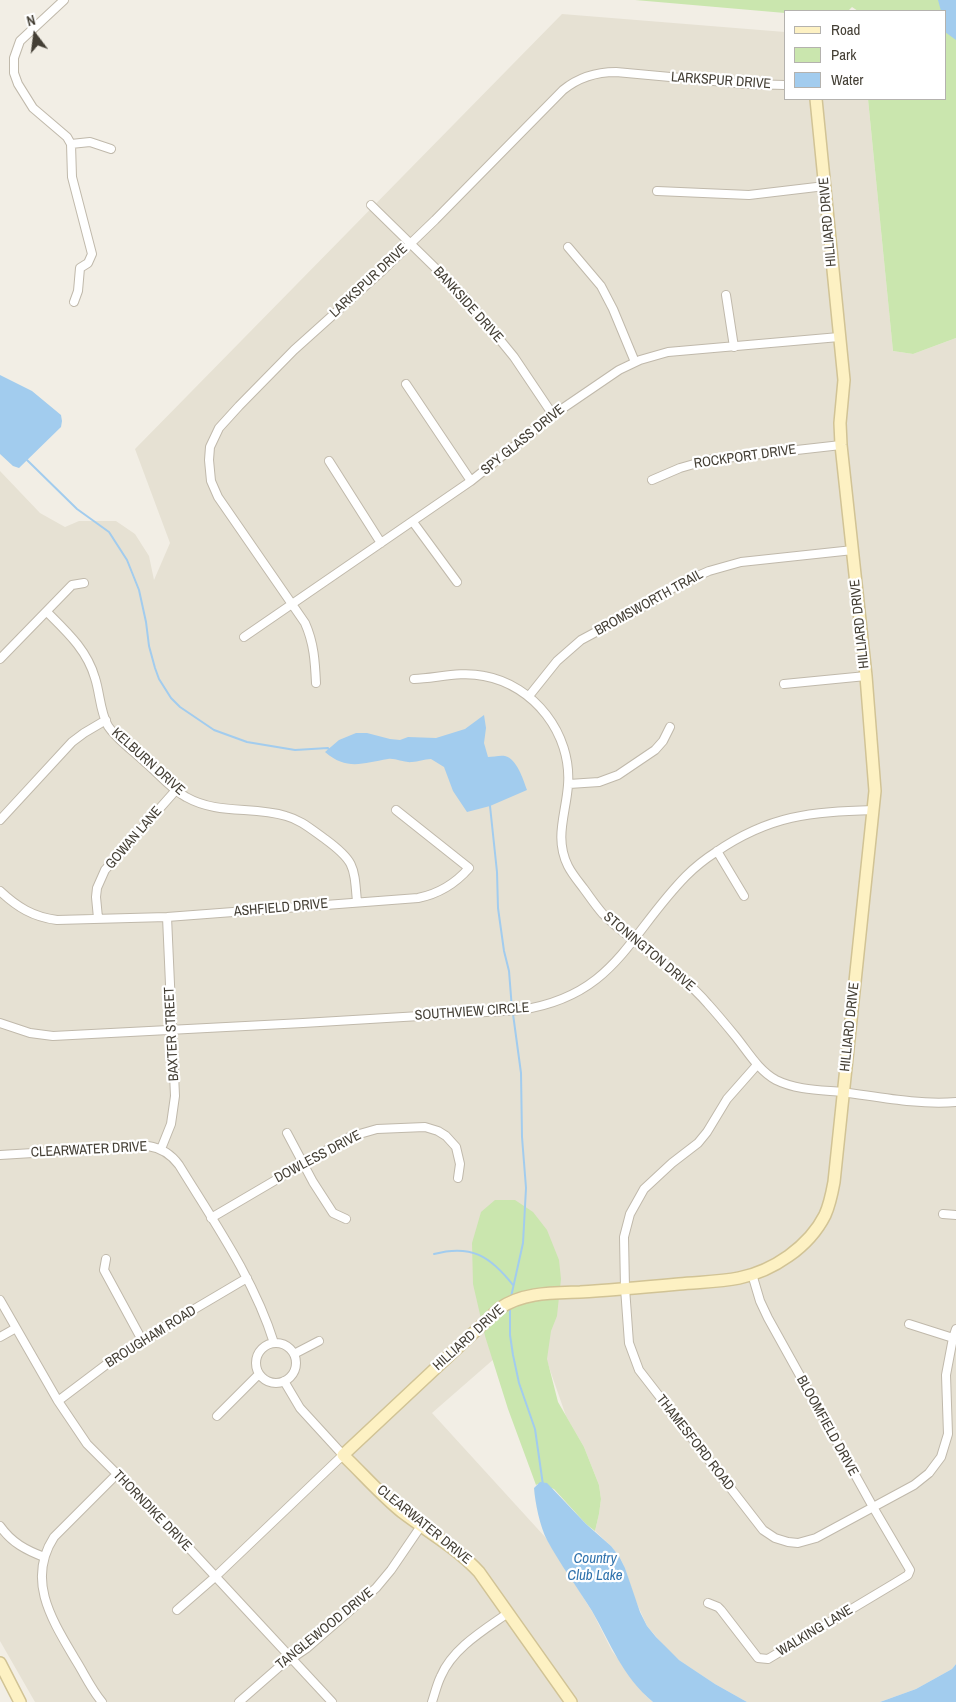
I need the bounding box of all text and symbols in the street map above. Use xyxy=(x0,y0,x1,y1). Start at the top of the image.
north arrow xyxy=(10,10,60,60)
legend xyxy=(784,10,946,100)
text: N xyxy=(25,11,37,30)
text: Road xyxy=(831,19,860,40)
text: Park xyxy=(831,44,856,65)
street label: LARKSPUR DRIVE xyxy=(670,69,772,93)
text: Water xyxy=(831,69,863,90)
street label: HILLIARD DRIVE xyxy=(816,176,840,268)
street label: LARKSPUR DRIVE xyxy=(327,241,411,321)
street label: BANKSIDE DRIVE xyxy=(430,264,506,346)
street label: SPY GLASS DRIVE xyxy=(478,401,568,479)
street label: ROCKPORT DRIVE xyxy=(693,442,797,472)
street label: BROMSWORTH TRAIL xyxy=(592,566,706,640)
street label: HILLIARD DRIVE xyxy=(847,578,873,670)
street label: KELBURN DRIVE xyxy=(108,725,188,799)
street label: GOWAN LANE xyxy=(102,803,166,873)
street label: ASHFIELD DRIVE xyxy=(233,896,329,920)
street label: STONINGTON DRIVE xyxy=(600,909,698,995)
street label: HILLIARD DRIVE xyxy=(837,981,863,1073)
street label: BAXTER STREET xyxy=(161,986,183,1082)
street label: SOUTHVIEW CIRCLE xyxy=(414,1000,530,1024)
street label: DOWLESS DRIVE xyxy=(272,1127,364,1187)
street label: CLEARWATER DRIVE xyxy=(30,1139,148,1161)
street label: BROUGHAM ROAD xyxy=(102,1302,200,1372)
street label: HILLIARD DRIVE xyxy=(430,1302,508,1374)
street label: BLOOMFIELD DRIVE xyxy=(792,1373,862,1479)
street label: THAMESFORD ROAD xyxy=(652,1392,738,1494)
street label: THORNDIKE DRIVE xyxy=(109,1467,195,1555)
street label: CLEARWATER DRIVE xyxy=(373,1482,475,1568)
water label: Country Club Lake xyxy=(567,1550,623,1585)
street label: TANGLEWOOD DRIVE xyxy=(273,1585,377,1673)
street label: WALKING LANE xyxy=(774,1602,856,1660)

